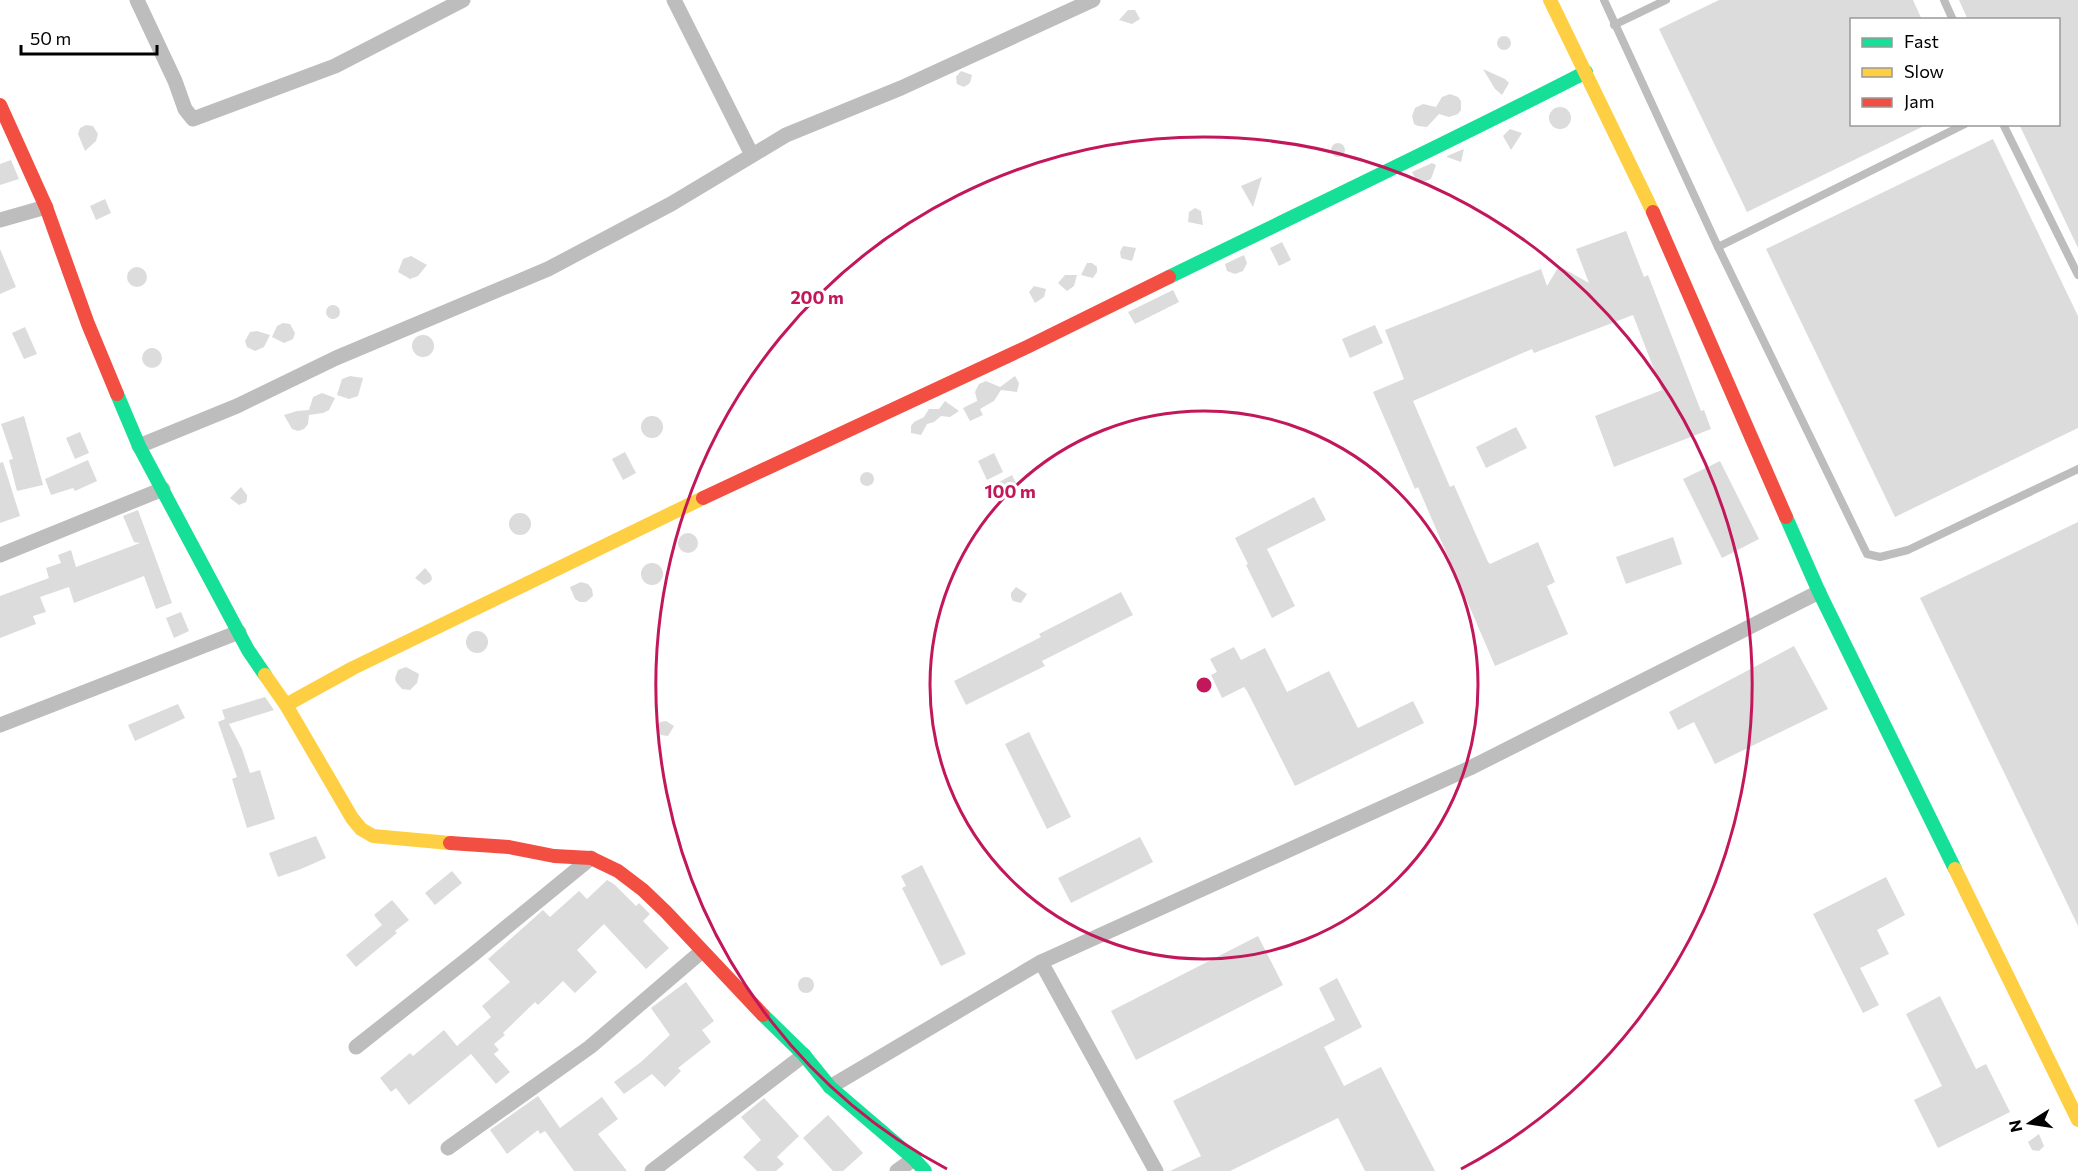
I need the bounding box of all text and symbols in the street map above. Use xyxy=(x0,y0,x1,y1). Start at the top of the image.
scale bar xyxy=(21,18,158,56)
legend xyxy=(1850,18,2060,126)
text: 50 m xyxy=(30,27,71,49)
text: Fast xyxy=(1904,30,1939,52)
text: Slow xyxy=(1904,60,1944,82)
text: Jam xyxy=(1904,90,1934,112)
text: 200 m xyxy=(790,286,844,308)
text: 100 m xyxy=(984,480,1036,502)
centre of rings xyxy=(1194,675,1214,695)
north arrow xyxy=(2000,1093,2060,1153)
text: N xyxy=(2004,1118,2025,1134)

